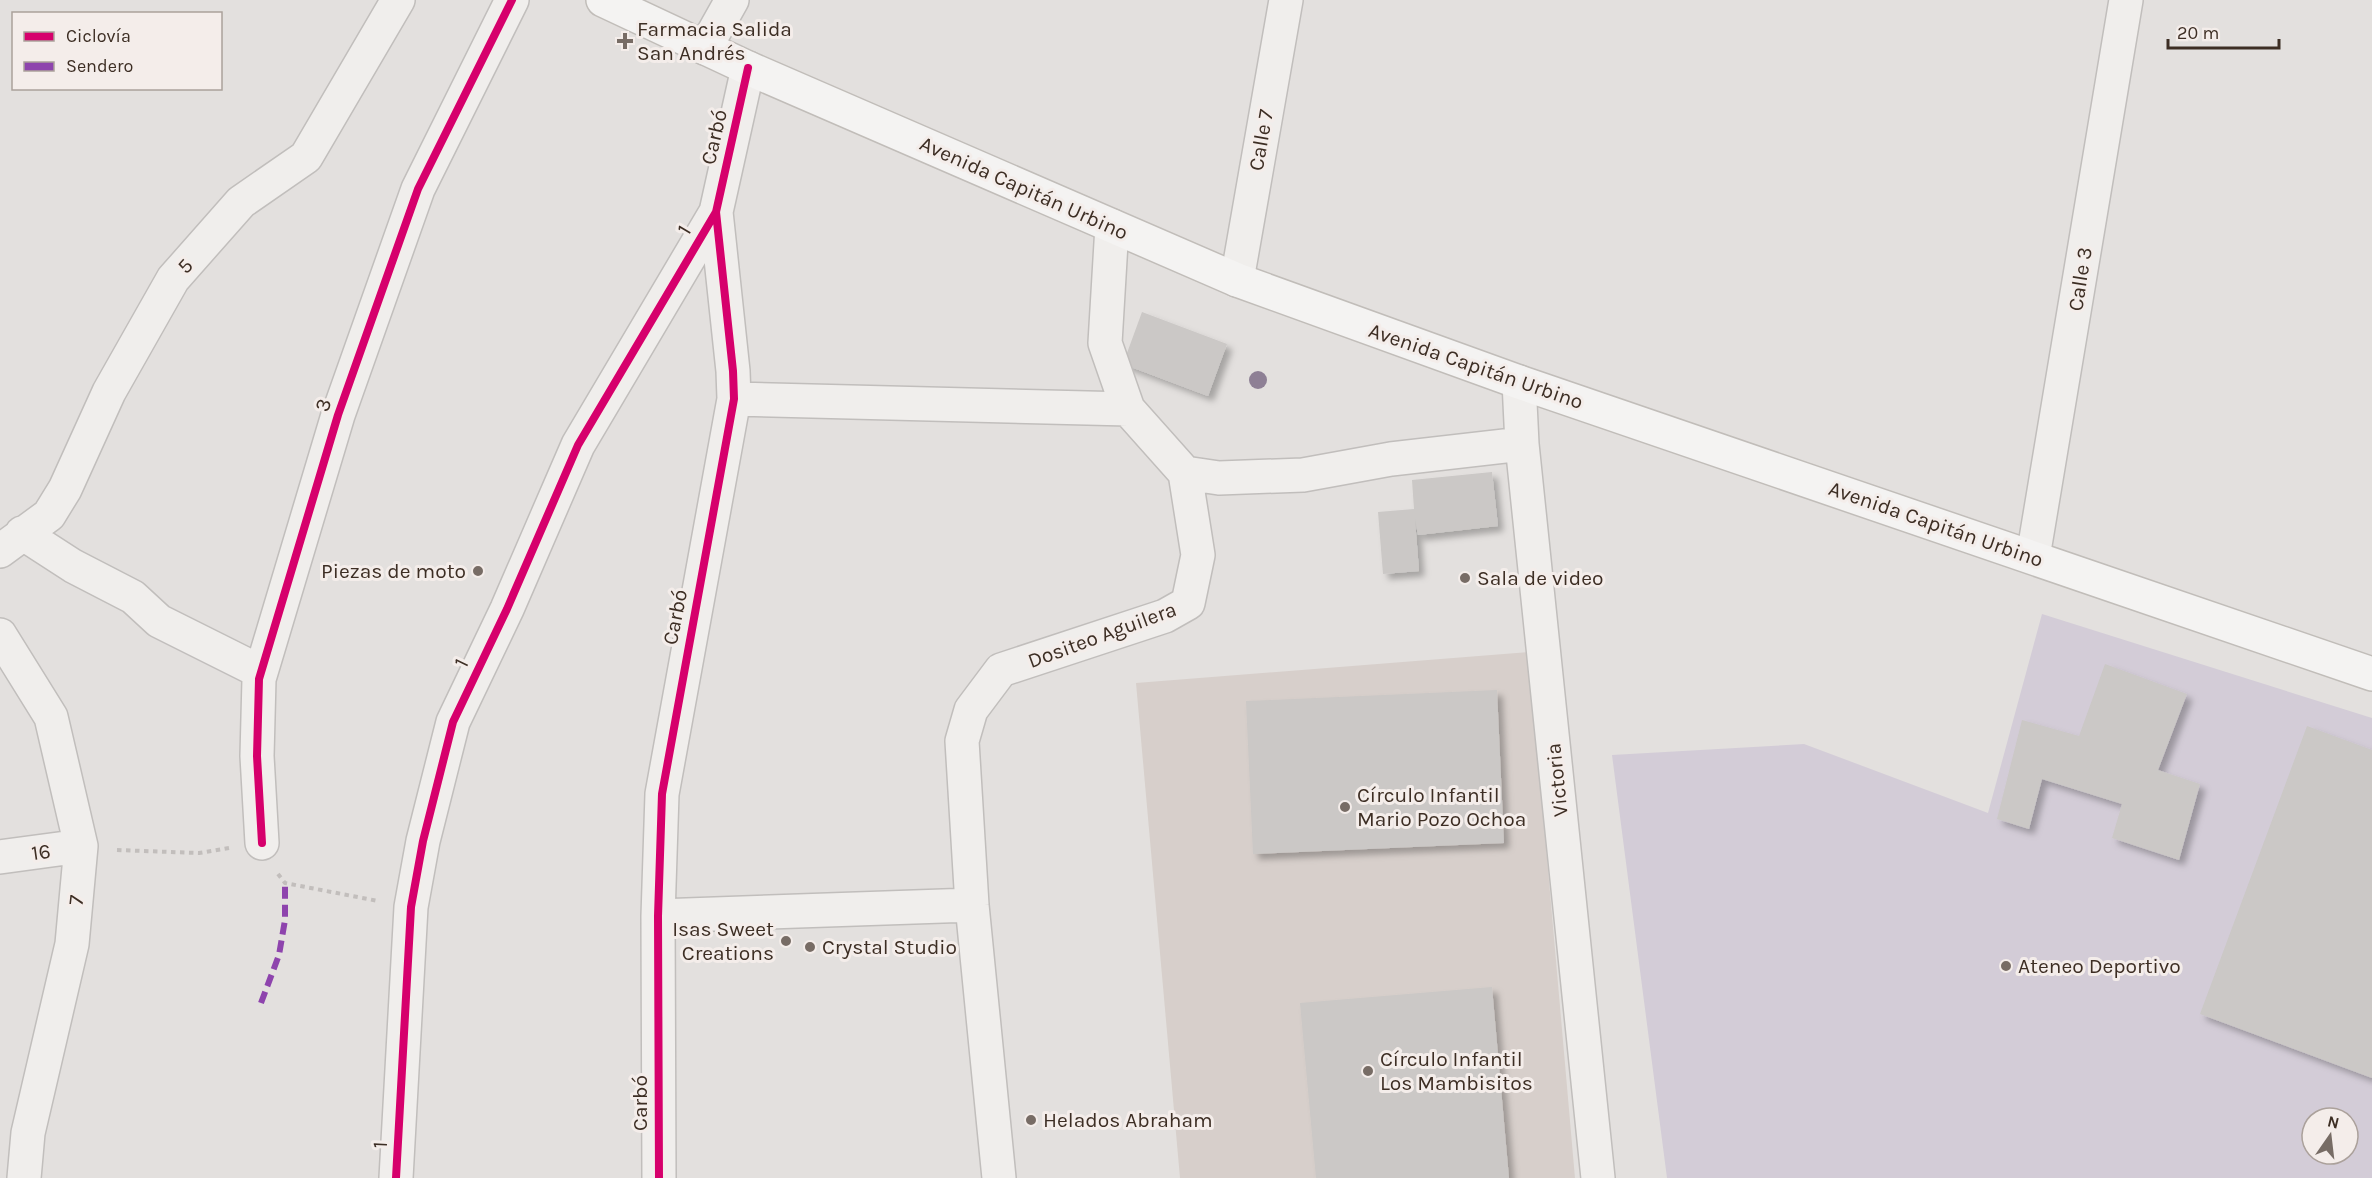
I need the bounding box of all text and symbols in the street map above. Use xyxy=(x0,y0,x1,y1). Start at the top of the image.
legend xyxy=(12,12,222,90)
scale bar xyxy=(2168,12,2279,50)
place label: Farmacia Salida San Andrés xyxy=(637,17,792,65)
text: 20 m xyxy=(2177,22,2219,44)
text: Ciclovía xyxy=(66,25,131,47)
marker: Farmacia Salida San Andrés xyxy=(618,34,632,48)
text: Sendero xyxy=(66,55,133,77)
street label: Carbó xyxy=(696,107,732,167)
street label: Calle 7 xyxy=(1244,107,1278,173)
street label: Avenida Capitán Urbino xyxy=(916,131,1132,245)
street label: 1 xyxy=(672,221,696,239)
street label: Calle 3 xyxy=(2063,245,2097,313)
street label: 5 xyxy=(172,254,198,278)
street label: Avenida Capitán Urbino xyxy=(1366,318,1586,414)
street label: 3 xyxy=(310,395,336,415)
street label: Avenida Capitán Urbino xyxy=(1826,476,2046,572)
place label: Piezas de moto xyxy=(321,559,466,583)
marker: Piezas de moto xyxy=(471,564,485,578)
place label: Sala de video xyxy=(1477,566,1603,590)
marker: Sala de video xyxy=(1458,571,1472,585)
street label: Carbó xyxy=(658,587,692,647)
street label: Dositeo Aguilera xyxy=(1024,597,1180,673)
street label: 1 xyxy=(449,655,473,671)
street label: Victoria xyxy=(1541,742,1573,818)
place label: Círculo Infantil Mario Pozo Ochoa xyxy=(1357,783,1526,831)
marker: Círculo Infantil Mario Pozo Ochoa xyxy=(1338,800,1352,814)
street label: 16 xyxy=(30,839,52,865)
street label: 7 xyxy=(64,894,88,906)
place label: Isas Sweet Creations xyxy=(672,917,774,965)
marker: Isas Sweet Creations xyxy=(779,934,793,948)
place label: Crystal Studio xyxy=(822,935,957,959)
marker: Crystal Studio xyxy=(803,940,817,954)
place label: Ateneo Deportivo xyxy=(2018,954,2181,978)
marker: Ateneo Deportivo xyxy=(1999,959,2013,973)
place label: Círculo Infantil Los Mambisitos xyxy=(1380,1047,1533,1095)
marker: Círculo Infantil Los Mambisitos xyxy=(1361,1064,1375,1078)
street label: Carbó xyxy=(628,1075,652,1131)
north arrow xyxy=(2300,1106,2360,1166)
place label: Helados Abraham xyxy=(1043,1108,1213,1132)
text: N xyxy=(2326,1111,2341,1133)
marker: Helados Abraham xyxy=(1024,1113,1038,1127)
street label: 1 xyxy=(368,1141,392,1149)

